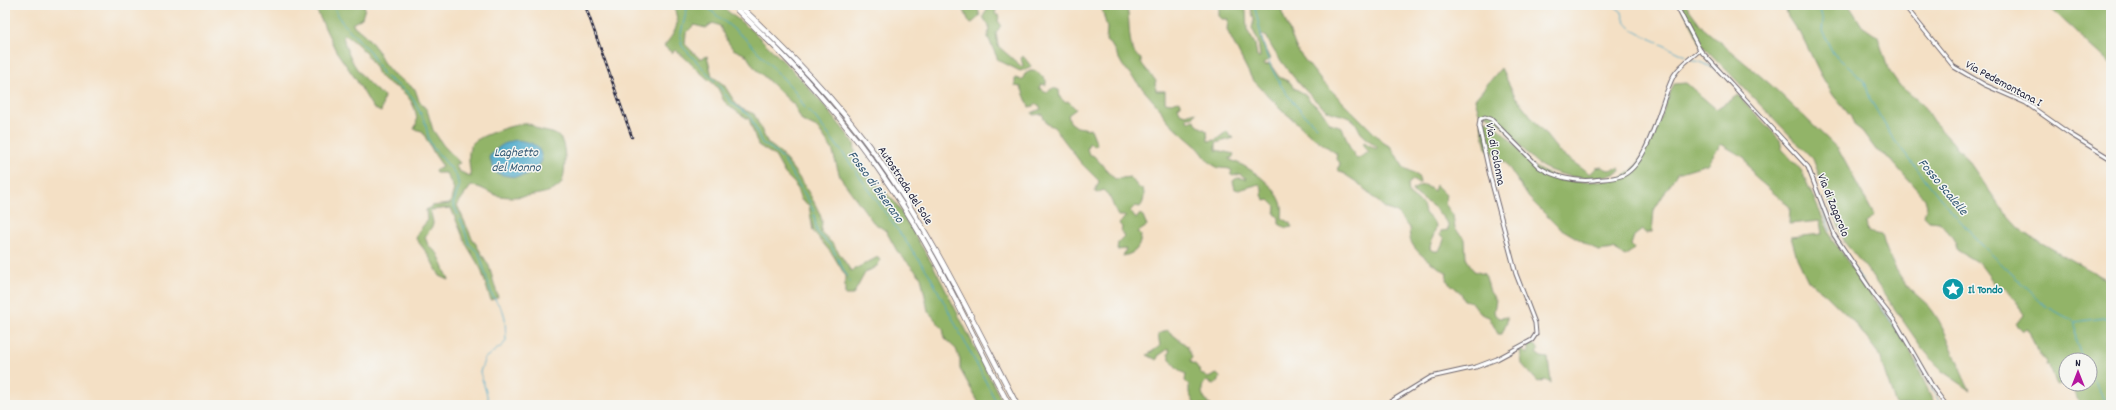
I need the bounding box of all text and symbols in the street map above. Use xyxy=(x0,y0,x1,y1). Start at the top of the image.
street label: Via Pedemontana I xyxy=(1962,57,2045,112)
street label: Via di Colonna xyxy=(1480,122,1509,187)
street label: Autostrada del Sole xyxy=(873,143,936,228)
water label: Laghetto del Monno xyxy=(491,144,542,178)
water label: Fosso di Biserano xyxy=(842,147,908,228)
water label: Fosso Scalelle xyxy=(1913,155,1972,221)
street label: Via di Zagarolo xyxy=(1812,171,1853,240)
place icon: Il Tondo xyxy=(1940,276,1966,302)
place label: Il Tondo xyxy=(1968,282,2004,299)
north arrow xyxy=(2058,352,2098,392)
text: N xyxy=(2075,356,2081,372)

